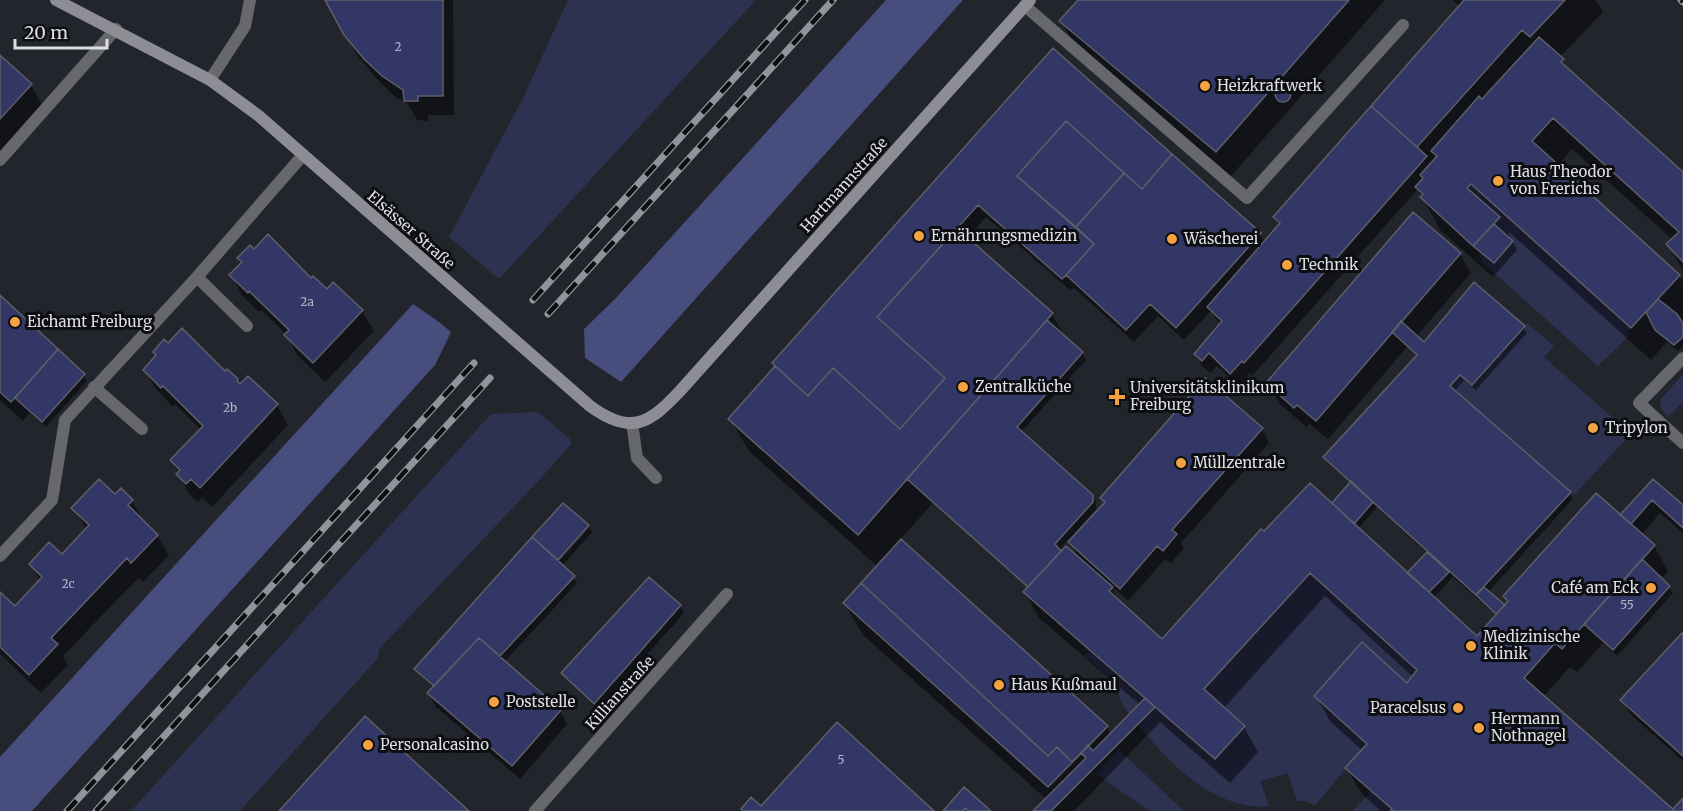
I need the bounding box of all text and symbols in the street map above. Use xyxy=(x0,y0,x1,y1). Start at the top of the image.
scale bar xyxy=(15,12,106,50)
text: 20 m xyxy=(24,21,68,44)
house number: 2 xyxy=(394,39,402,54)
place label: Heizkraftwerk xyxy=(1217,76,1322,95)
marker: Heizkraftwerk xyxy=(1198,79,1212,93)
street label: Hartmannstraße xyxy=(796,133,891,236)
place label: Haus Theodor von Frerichs xyxy=(1509,162,1612,198)
marker: Haus Theodor von Frerichs xyxy=(1491,174,1505,188)
street label: Elsässer Straße xyxy=(364,186,459,273)
place label: Ernährungsmedizin xyxy=(931,226,1077,245)
marker: Ernährungsmedizin xyxy=(912,229,926,243)
place label: Wäscherei xyxy=(1183,229,1259,248)
marker: Wäscherei xyxy=(1165,232,1179,246)
place label: Technik xyxy=(1299,255,1359,274)
marker: Technik xyxy=(1280,258,1294,272)
house number: 2a xyxy=(300,294,314,309)
place label: Eichamt Freiburg xyxy=(27,312,152,331)
marker: Eichamt Freiburg xyxy=(8,315,22,329)
place label: Zentralküche xyxy=(975,377,1072,396)
place label: Universitätsklinikum Freiburg xyxy=(1130,378,1285,414)
marker: Zentralküche xyxy=(956,380,970,394)
marker: Universitätsklinikum Freiburg xyxy=(1108,388,1126,406)
house number: 2b xyxy=(223,400,237,415)
place label: Tripylon xyxy=(1605,418,1668,437)
marker: Tripylon xyxy=(1586,421,1600,435)
place label: Müllzentrale xyxy=(1193,453,1285,472)
marker: Müllzentrale xyxy=(1174,456,1188,470)
house number: 2c xyxy=(61,576,75,591)
place label: Café am Eck xyxy=(1551,578,1639,597)
marker: Café am Eck xyxy=(1644,581,1658,595)
house number: 55 xyxy=(1620,597,1634,612)
place label: Medizinische Klinik xyxy=(1483,627,1580,663)
marker: Medizinische Klinik xyxy=(1464,639,1478,653)
street label: Killianstraße xyxy=(581,651,658,734)
place label: Haus Kußmaul xyxy=(1011,675,1117,694)
marker: Haus Kußmaul xyxy=(992,678,1006,692)
place label: Poststelle xyxy=(506,692,575,711)
marker: Poststelle xyxy=(487,695,501,709)
place label: Paracelsus xyxy=(1370,698,1446,717)
marker: Paracelsus xyxy=(1451,701,1465,715)
place label: Hermann Nothnagel xyxy=(1491,709,1567,745)
marker: Hermann Nothnagel xyxy=(1472,721,1486,735)
place label: Personalcasino xyxy=(380,735,489,754)
marker: Personalcasino xyxy=(361,738,375,752)
house number: 5 xyxy=(837,752,845,767)

